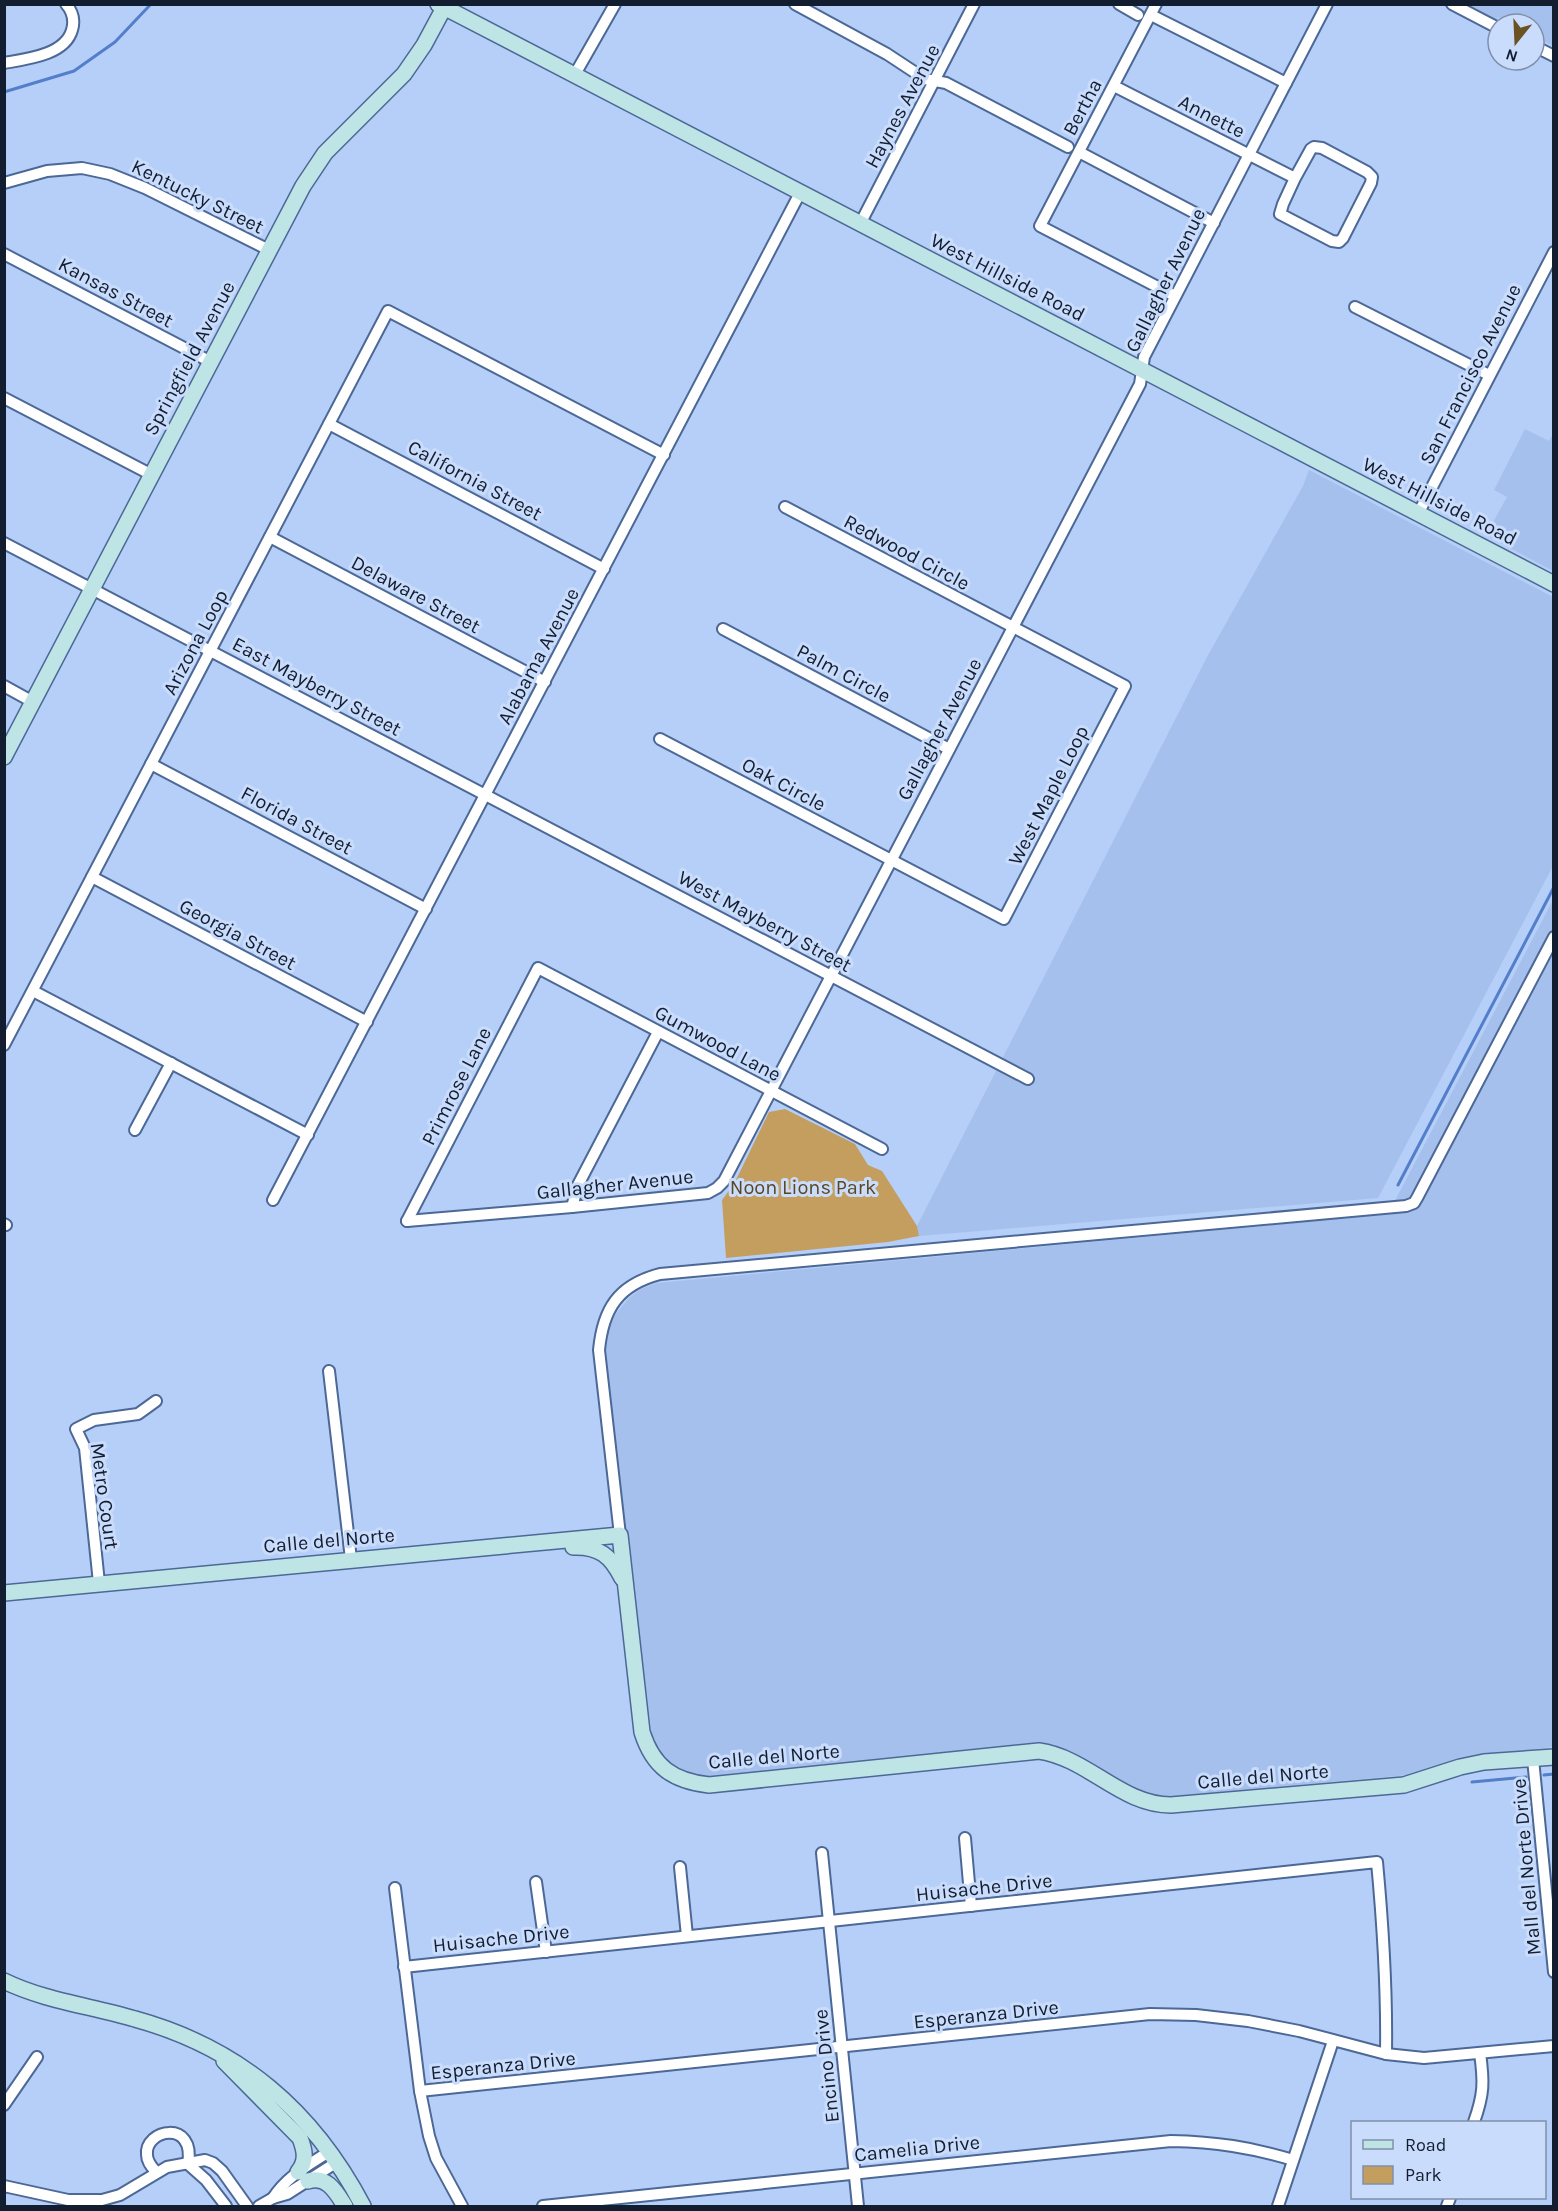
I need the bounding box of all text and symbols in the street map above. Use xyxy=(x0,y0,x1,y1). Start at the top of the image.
north arrow xyxy=(1486,12,1546,72)
street label: Haynes Avenue xyxy=(860,40,945,172)
text: N xyxy=(1503,45,1520,67)
street label: Bertha xyxy=(1058,75,1107,139)
street label: Annette xyxy=(1175,90,1249,143)
street label: Kentucky Street xyxy=(128,154,268,239)
street label: Gallagher Avenue xyxy=(1121,204,1210,356)
street label: West Hillside Road xyxy=(927,229,1089,326)
street label: Kansas Street xyxy=(54,252,178,333)
street label: Springfield Avenue xyxy=(139,277,240,439)
street label: San Francisco Avenue xyxy=(1415,280,1526,468)
street label: California Street xyxy=(404,435,546,526)
street label: West Hillside Road xyxy=(1359,453,1521,550)
street label: Redwood Circle xyxy=(840,510,974,595)
street label: Delaware Street xyxy=(347,551,485,638)
street label: Alabama Avenue xyxy=(493,584,584,728)
street label: Arizona Loop xyxy=(158,586,233,699)
street label: East Mayberry Street xyxy=(228,632,406,741)
street label: Palm Circle xyxy=(793,639,895,708)
street label: Gallagher Avenue xyxy=(892,654,987,804)
street label: West Maple Loop xyxy=(1003,722,1094,869)
street label: Oak Circle xyxy=(738,753,830,816)
street label: Florida Street xyxy=(237,781,357,860)
street label: West Mayberry Street xyxy=(674,866,856,977)
street label: Georgia Street xyxy=(175,894,300,975)
street label: Gumwood Lane xyxy=(651,1001,785,1086)
street label: Primrose Lane xyxy=(417,1023,496,1149)
street label: Gallagher Avenue xyxy=(536,1165,695,1204)
park label: Noon Lions Park xyxy=(730,1176,876,1199)
street label: Metro Court xyxy=(86,1441,123,1551)
street label: Calle del Norte xyxy=(262,1523,396,1558)
street label: Calle del Norte xyxy=(707,1739,841,1774)
street label: Calle del Norte xyxy=(1196,1759,1330,1794)
street label: Mall del Norte Drive xyxy=(1507,1778,1546,1956)
street label: Huisache Drive xyxy=(915,1869,1053,1906)
street label: Huisache Drive xyxy=(432,1920,570,1957)
street label: Esperanza Drive xyxy=(912,1995,1060,2034)
street label: Encino Drive xyxy=(809,2008,844,2124)
street label: Esperanza Drive xyxy=(429,2046,577,2085)
legend xyxy=(1351,2121,1546,2199)
street label: Camelia Drive xyxy=(853,2130,981,2167)
text: Road xyxy=(1405,2134,1446,2156)
text: Park xyxy=(1405,2164,1442,2186)

